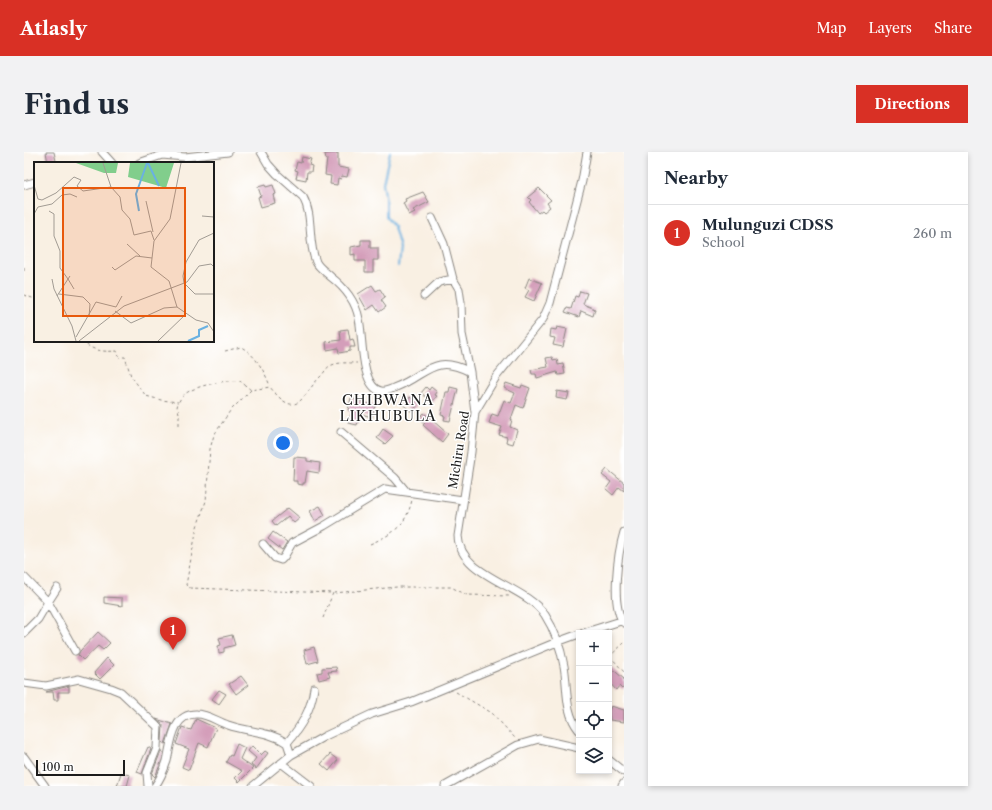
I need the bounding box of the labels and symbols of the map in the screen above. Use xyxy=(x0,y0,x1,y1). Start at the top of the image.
inset map xyxy=(34,162,214,342)
district label: CHIBWANA LIKHUBULA xyxy=(339,391,437,425)
street label: Michiru Road xyxy=(445,409,472,490)
your location xyxy=(273,433,293,453)
pin: 1 xyxy=(160,617,186,650)
scale bar xyxy=(36,758,125,777)

